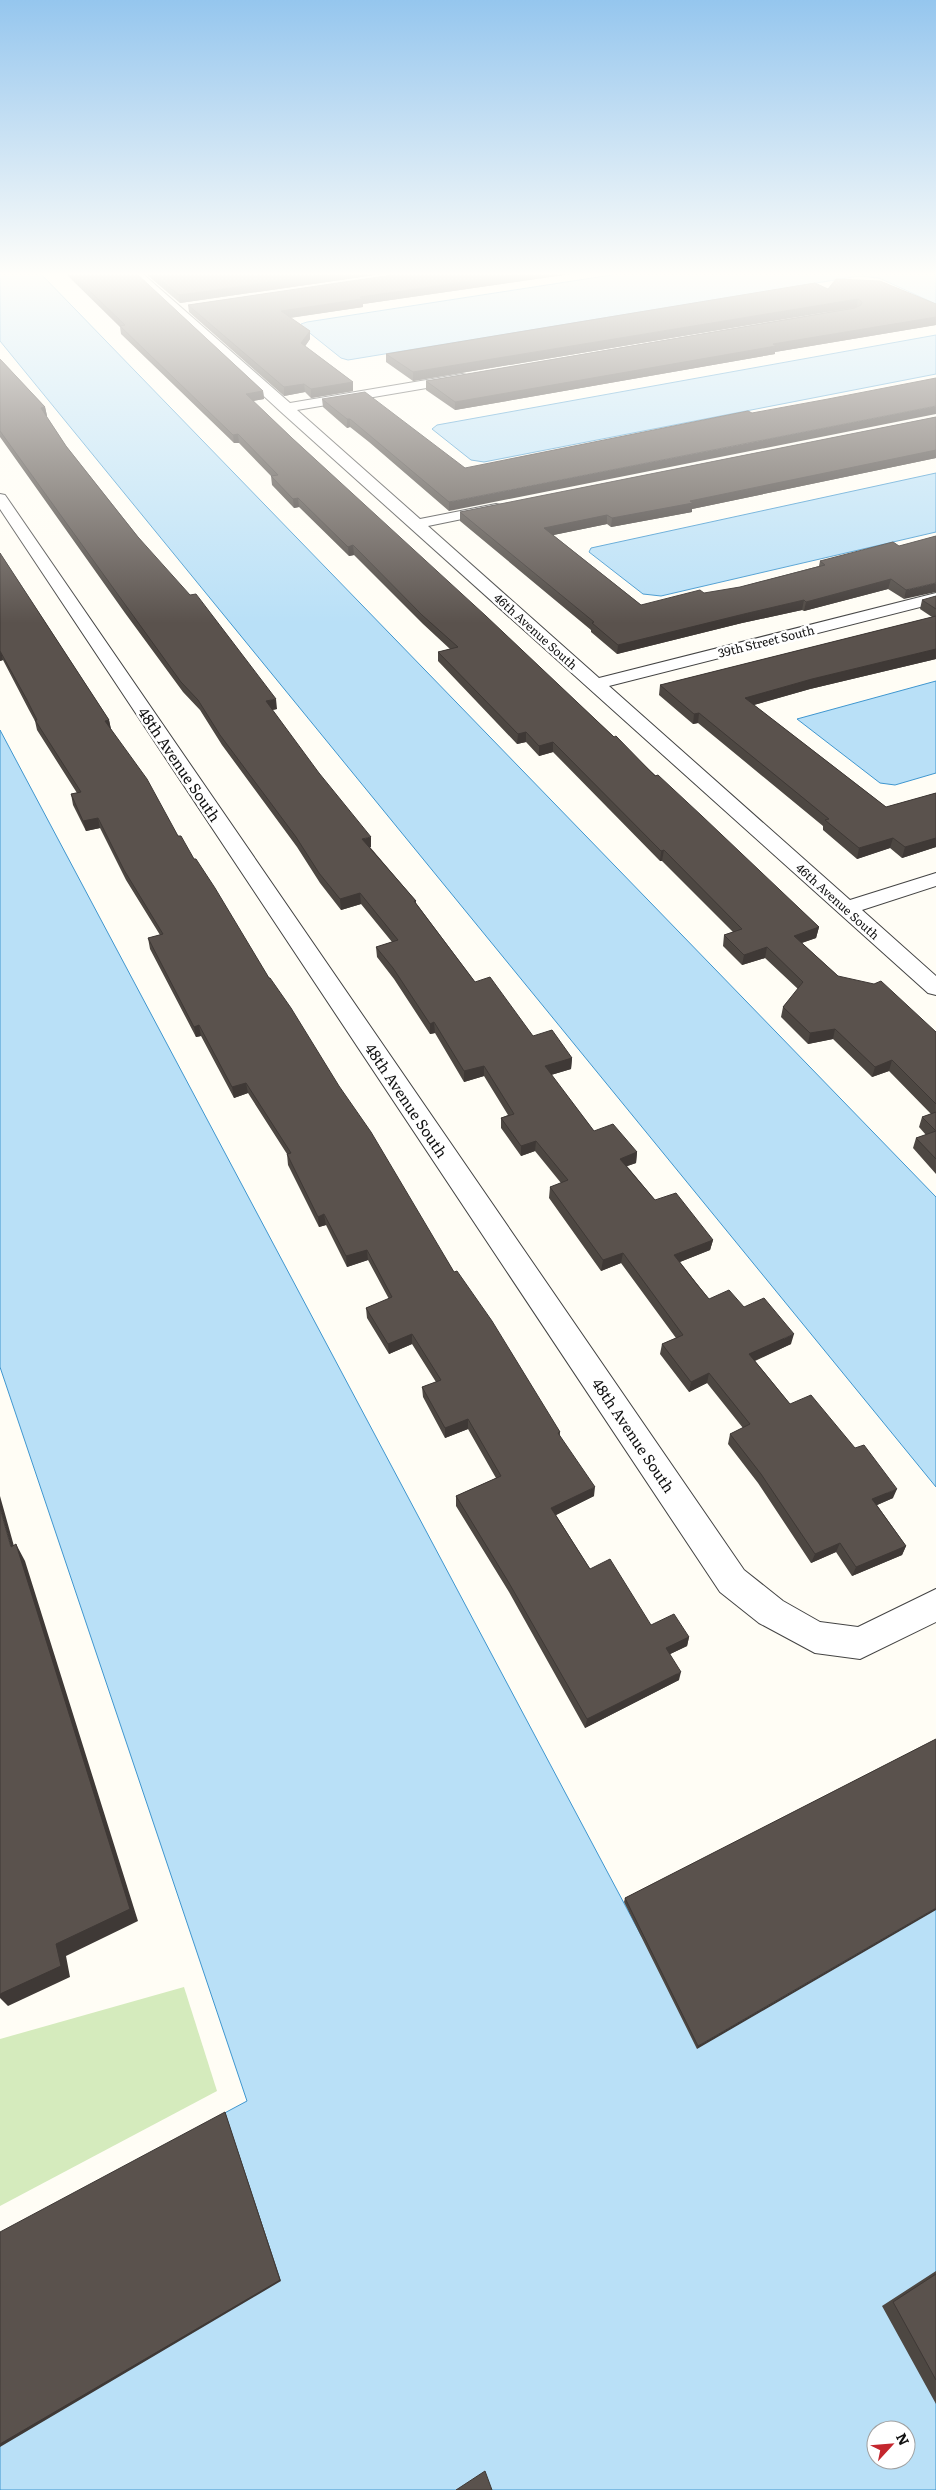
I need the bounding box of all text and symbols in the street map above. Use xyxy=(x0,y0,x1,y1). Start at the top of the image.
street label: 46th Avenue South xyxy=(490,589,582,674)
street label: 39th Street South xyxy=(716,620,816,662)
street label: 48th Avenue South xyxy=(133,702,227,826)
street label: 46th Avenue South xyxy=(792,859,884,944)
street label: 48th Avenue South xyxy=(360,1038,454,1162)
street label: 48th Avenue South xyxy=(587,1373,681,1497)
north arrow xyxy=(866,2420,916,2470)
text: N xyxy=(892,2429,915,2449)

